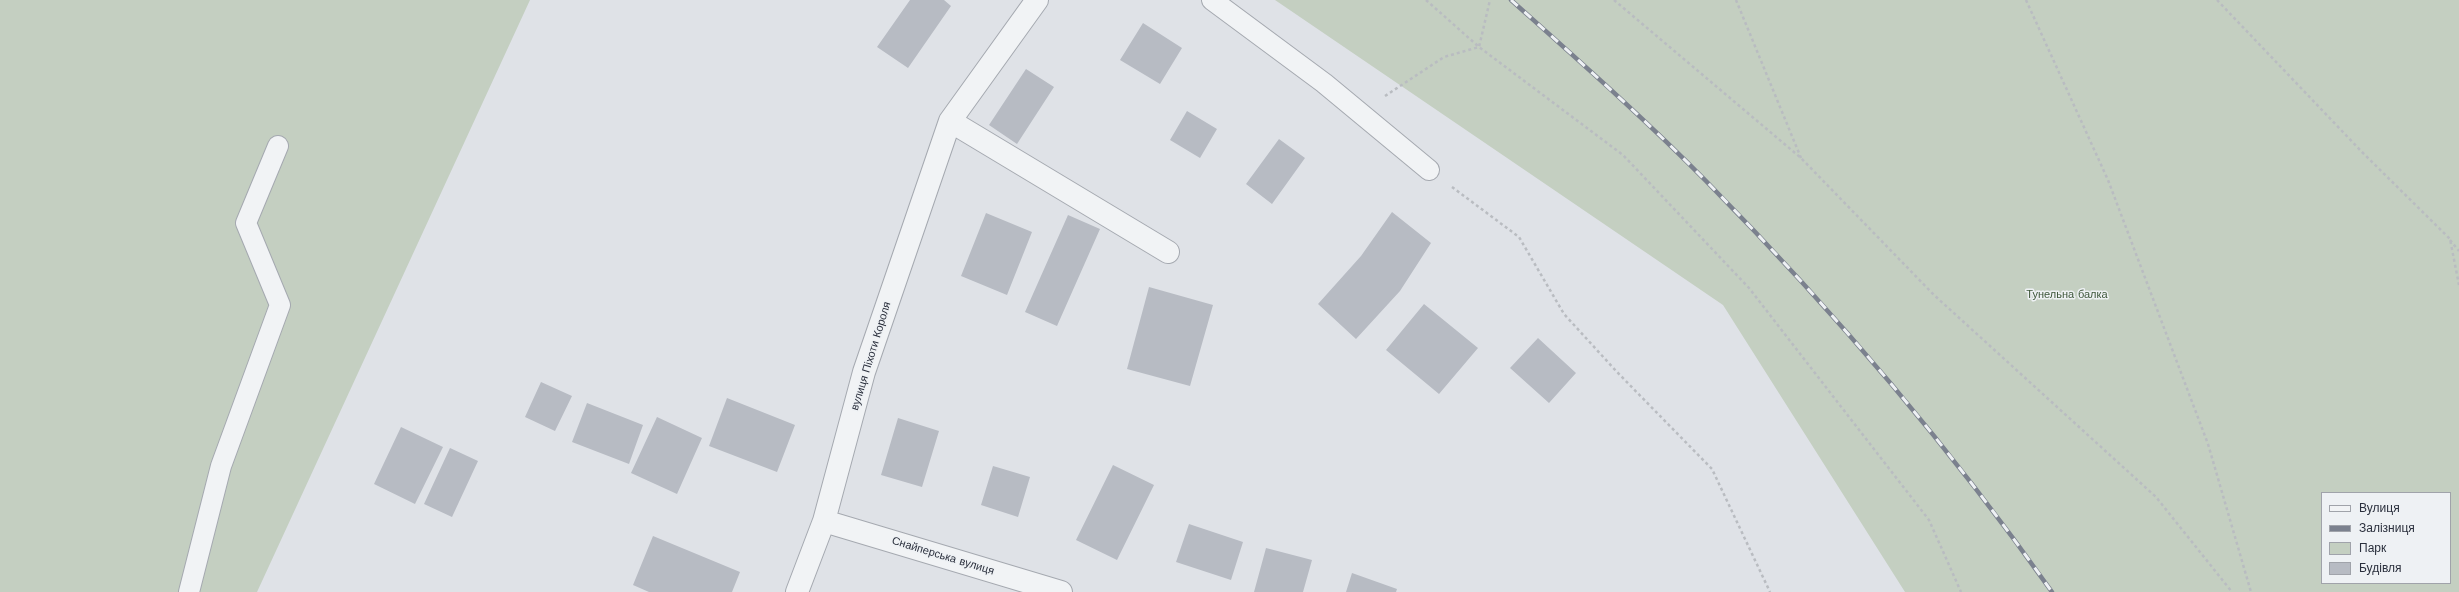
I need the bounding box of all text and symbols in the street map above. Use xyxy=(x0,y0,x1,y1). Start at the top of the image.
park label: Тунельна балка xyxy=(2026,288,2108,302)
street label: вулиця Піхоти Короля xyxy=(848,300,894,412)
legend xyxy=(2321,492,2451,584)
text: Вулиця xyxy=(2359,501,2400,515)
text: Залізниця xyxy=(2359,521,2415,535)
street label: Снайперська вулиця xyxy=(890,534,996,578)
text: Парк xyxy=(2359,541,2386,555)
text: Будівля xyxy=(2359,561,2401,575)

